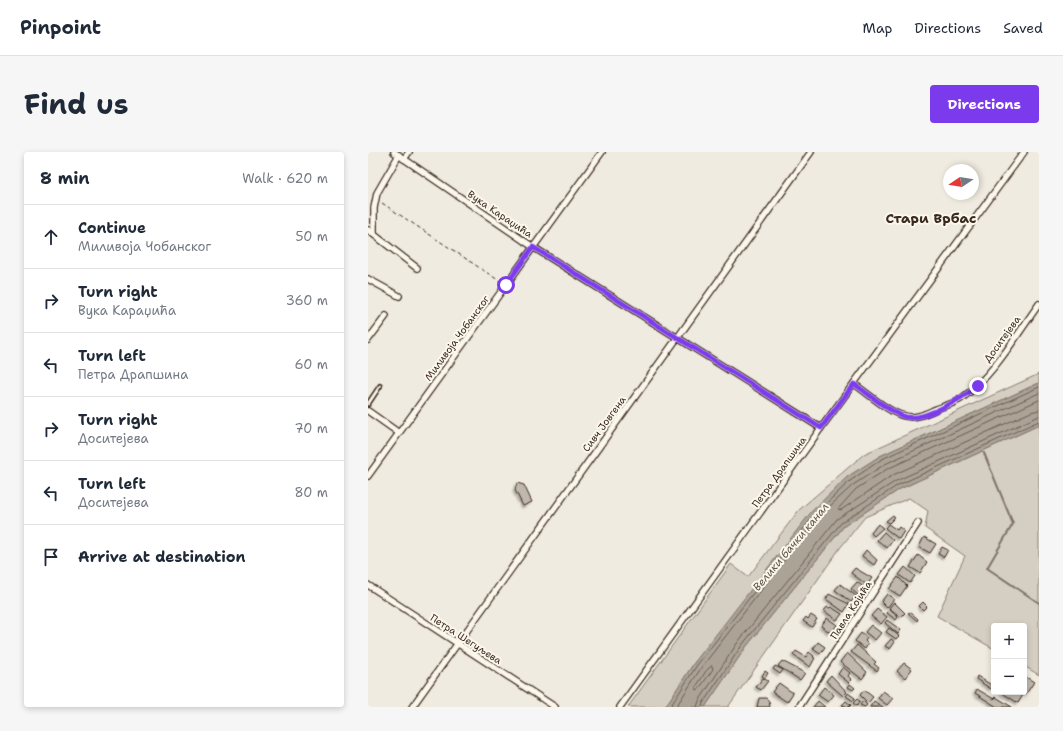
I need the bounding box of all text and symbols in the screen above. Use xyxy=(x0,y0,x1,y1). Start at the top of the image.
text: Pinpoint xyxy=(20,15,101,40)
text: Map xyxy=(863,19,893,37)
text: Directions xyxy=(915,19,981,37)
text: Saved xyxy=(1003,19,1043,37)
text: Find us xyxy=(24,85,129,123)
button: Directions xyxy=(930,85,1039,123)
north arrow xyxy=(943,164,979,200)
text: 8 min xyxy=(40,167,90,189)
text: Walk · 620 m xyxy=(242,170,328,187)
street label: Вука Караџића xyxy=(465,188,536,241)
district label: Стари Врбас xyxy=(885,209,977,227)
text: Continue xyxy=(78,218,146,238)
icon: ahead xyxy=(40,226,62,248)
text: 50 m xyxy=(295,228,328,245)
text: Миливоја Чобанског xyxy=(78,238,211,255)
route start xyxy=(497,276,515,294)
text: Turn right xyxy=(78,282,158,302)
icon: right xyxy=(40,290,62,312)
text: 360 m xyxy=(286,292,328,309)
street label: Миливоја Чобанског xyxy=(422,292,493,383)
text: Вука Караџића xyxy=(78,302,176,319)
street label: Доситејева xyxy=(981,313,1024,365)
text: Turn left xyxy=(78,346,146,366)
icon: left xyxy=(40,354,62,376)
text: 60 m xyxy=(295,356,328,373)
text: Петра Драпшина xyxy=(78,366,188,383)
route end xyxy=(969,377,987,395)
street label: Сивч Јовгена xyxy=(579,393,629,454)
text: Turn right xyxy=(78,410,158,430)
icon: right xyxy=(40,418,62,440)
text: 70 m xyxy=(294,420,328,437)
text: Доситејева xyxy=(78,430,149,447)
street label: Петра Драпшина xyxy=(749,433,810,510)
text: Turn left xyxy=(78,474,146,494)
icon: left xyxy=(40,482,62,504)
text: 80 m xyxy=(294,484,328,501)
text: Доситејева xyxy=(78,494,149,511)
water label: Велики бачки канал xyxy=(750,500,832,594)
icon: arrive xyxy=(40,546,62,568)
text: Arrive at destination xyxy=(78,547,246,567)
street label: Павла Којића xyxy=(827,578,875,642)
street label: Петра Шегуљева xyxy=(428,611,505,667)
map controls xyxy=(991,623,1027,695)
button: + xyxy=(991,623,1027,659)
button: − xyxy=(991,659,1027,695)

